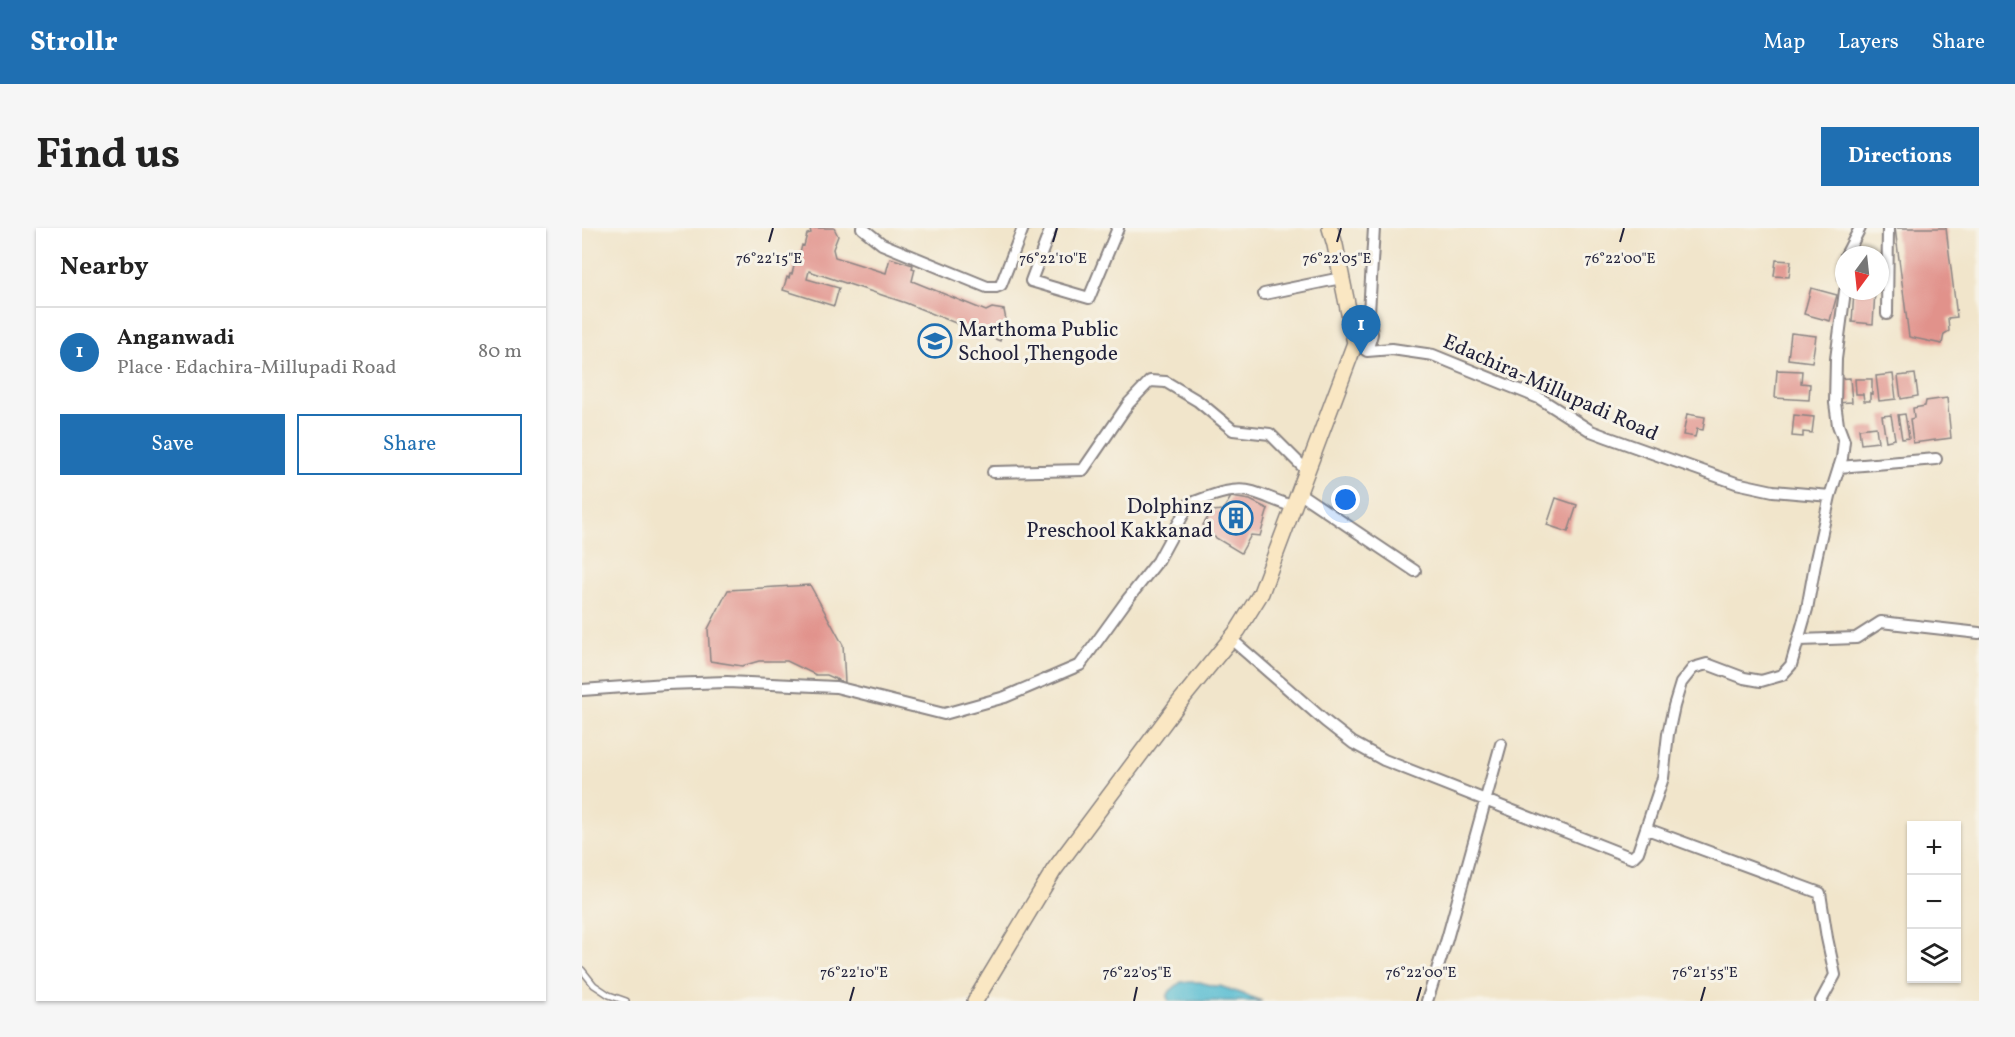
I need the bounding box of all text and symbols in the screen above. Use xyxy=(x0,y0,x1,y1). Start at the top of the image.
text: Strollr xyxy=(30,23,118,62)
text: Map xyxy=(1763,28,1805,57)
text: Layers xyxy=(1838,28,1899,57)
text: Share xyxy=(1932,28,1985,57)
text: Find us xyxy=(36,127,180,186)
button: Directions xyxy=(1821,127,1979,186)
north arrow xyxy=(1835,246,1889,300)
text: Nearby xyxy=(60,249,149,285)
text: 76°22'15"E xyxy=(736,249,802,270)
text: 76°22'10"E xyxy=(1019,249,1087,270)
text: 76°22'05"E xyxy=(1302,249,1372,270)
text: 76°22'00"E xyxy=(1585,249,1656,270)
pin: 1 xyxy=(1342,306,1380,355)
place label: Marthoma Public School ,Thengode xyxy=(958,316,1118,369)
text: Anganwadi xyxy=(117,323,235,354)
school or university icon: Marthoma Public School ,Thengode xyxy=(917,323,953,359)
street label: Edachira-Millupadi Road xyxy=(1438,328,1663,449)
text: 1 xyxy=(75,338,84,366)
text: 80 m xyxy=(478,338,522,366)
text: Place · Edachira-Millupadi Road xyxy=(117,354,397,382)
button: Save xyxy=(60,414,285,475)
button: Share xyxy=(297,414,522,475)
your location xyxy=(1331,485,1360,514)
place label: Dolphinz Preschool Kakkanad xyxy=(1026,493,1213,546)
building icon: Dolphinz Preschool Kakkanad xyxy=(1218,500,1254,536)
map controls xyxy=(1907,821,1961,983)
button: + xyxy=(1907,821,1961,875)
button: − xyxy=(1907,875,1961,929)
button: layers xyxy=(1907,929,1961,983)
text: 76°22'10"E xyxy=(820,963,888,984)
text: 76°22'05"E xyxy=(1102,963,1172,984)
text: 76°22'00"E xyxy=(1386,963,1457,984)
text: 76°21'55"E xyxy=(1672,963,1738,984)

